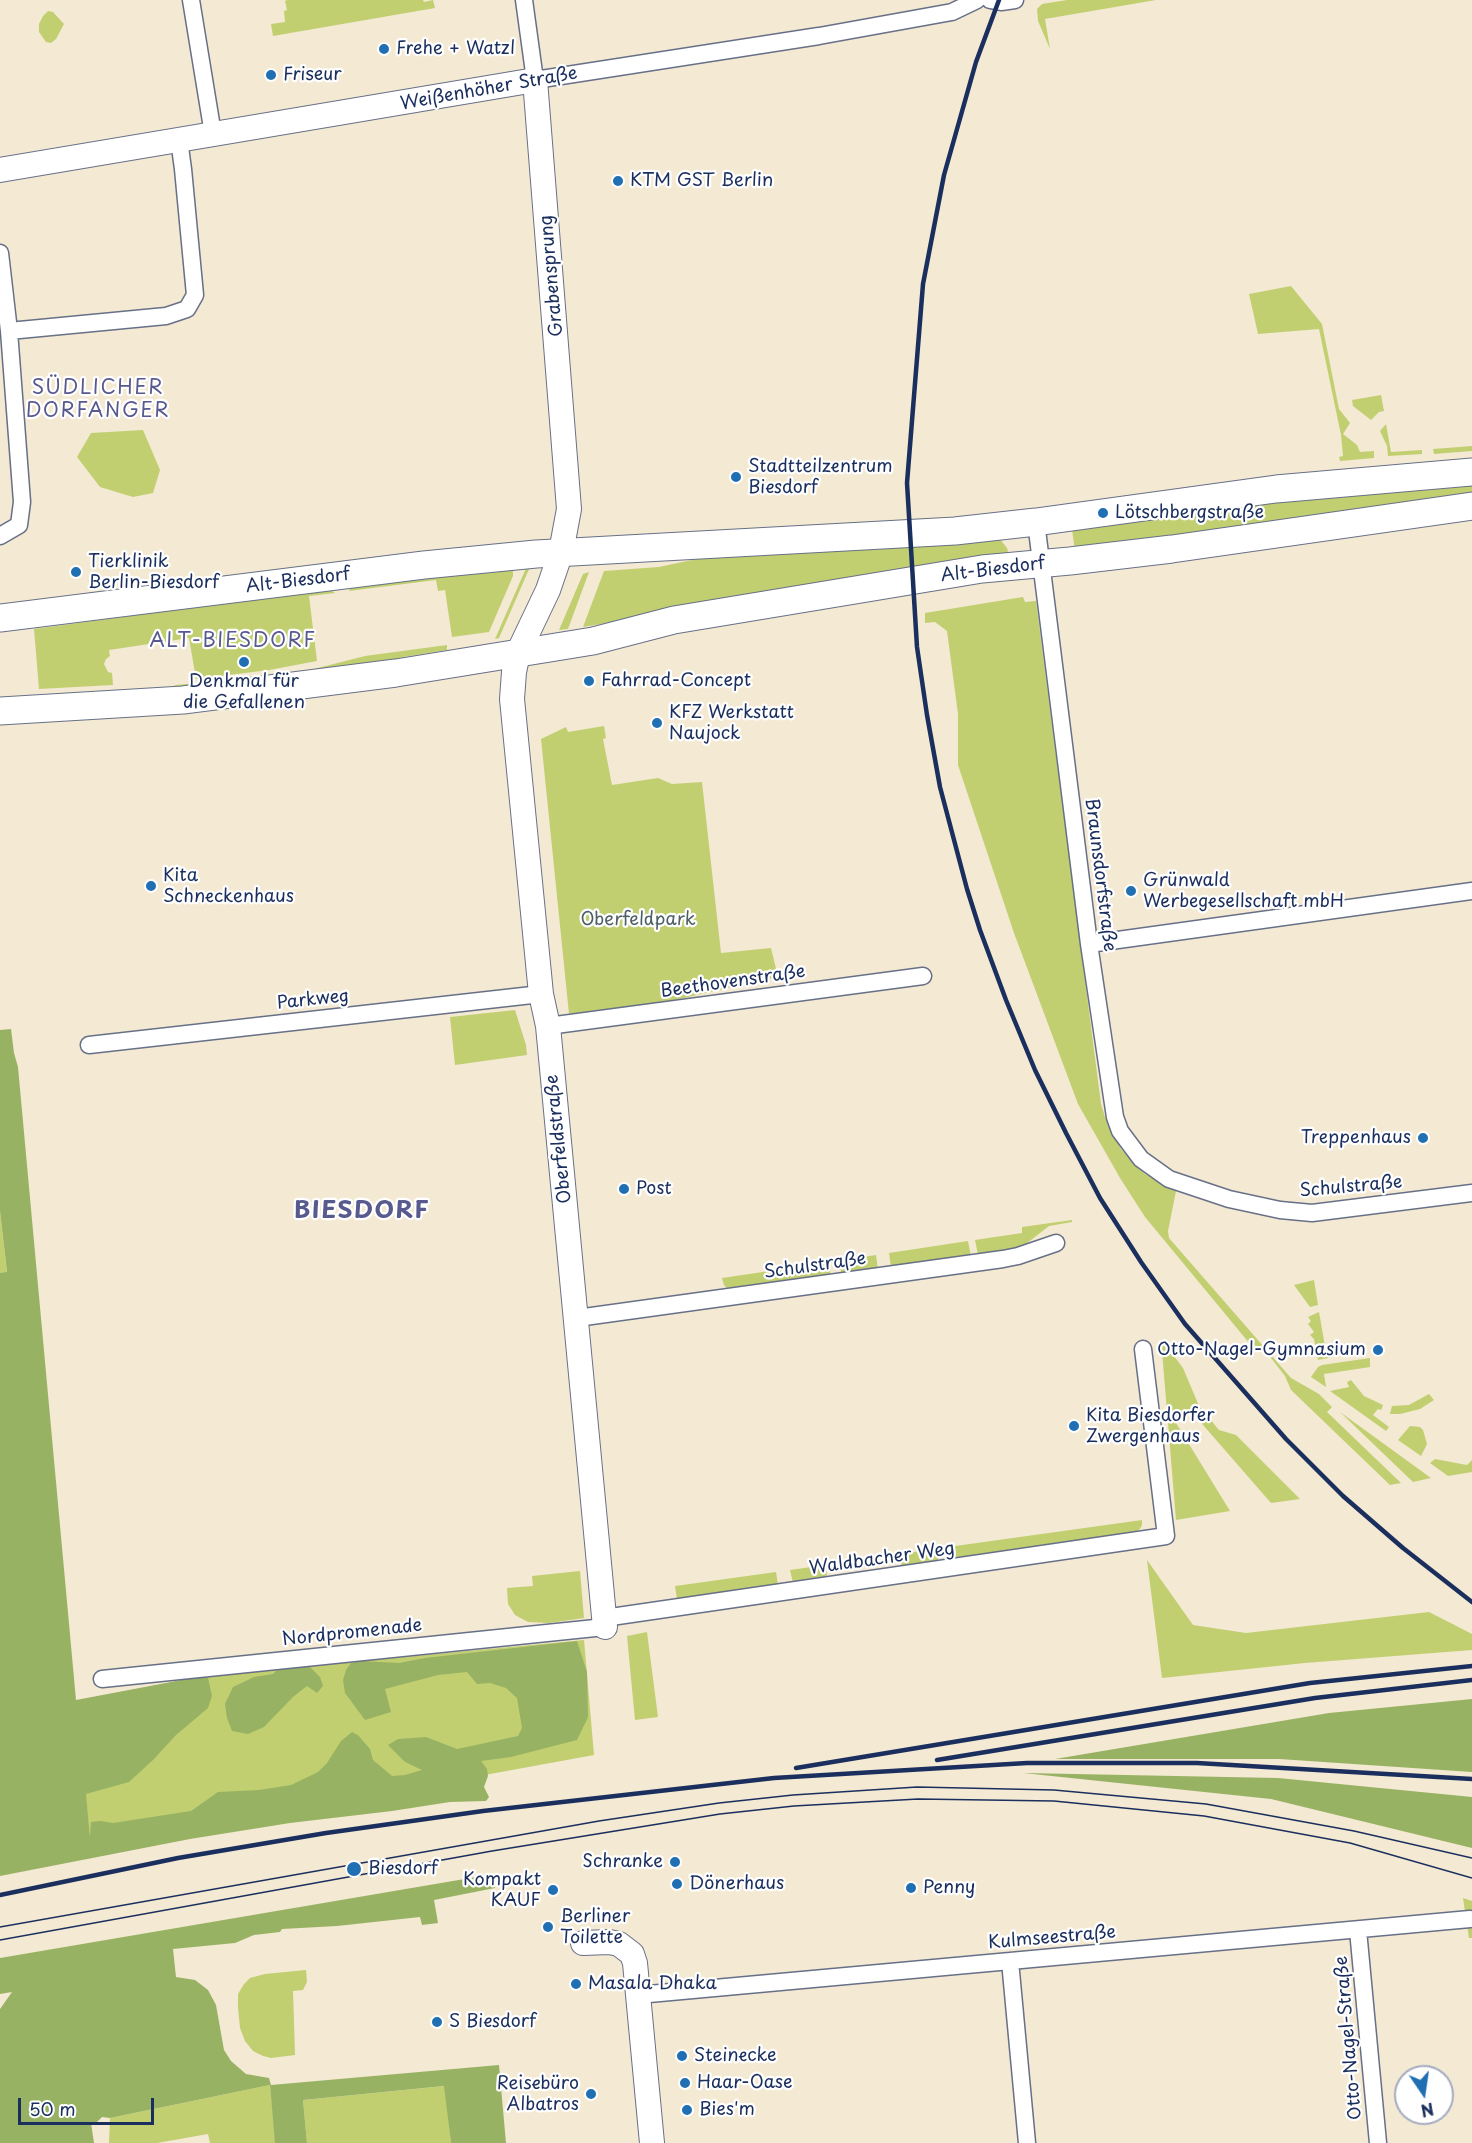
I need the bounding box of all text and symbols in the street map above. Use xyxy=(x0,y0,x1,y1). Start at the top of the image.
place label: Frehe + Watzl xyxy=(396,38,515,60)
marker: Frehe + Watzl xyxy=(377,42,391,56)
street label: Weißenhöher Straße xyxy=(399,63,579,115)
place label: Friseur xyxy=(283,64,342,86)
marker: Friseur xyxy=(264,68,278,82)
place label: KTM GST Berlin xyxy=(630,170,773,192)
marker: KTM GST Berlin xyxy=(611,174,625,188)
street label: Grabensprung xyxy=(536,214,568,338)
district label: SÜDLICHER DORFANGER xyxy=(25,376,171,423)
place label: Stadtteilzentrum Biesdorf xyxy=(748,456,893,498)
marker: Stadtteilzentrum Biesdorf xyxy=(729,470,743,484)
place label: Lötschbergstraße xyxy=(1115,502,1264,524)
marker: Lötschbergstraße xyxy=(1096,506,1110,520)
place label: Tierklinik Berlin-Biesdorf xyxy=(88,551,219,594)
street label: Alt-Biesdorf xyxy=(940,553,1046,587)
street label: Alt-Biesdorf xyxy=(245,564,351,598)
marker: Tierklinik Berlin-Biesdorf xyxy=(69,565,83,579)
district label: ALT-BIESDORF xyxy=(149,629,317,653)
marker: Denkmal für die Gefallenen xyxy=(237,655,251,669)
place label: Fahrrad-Concept xyxy=(601,670,751,692)
place label: Denkmal für die Gefallenen xyxy=(183,671,305,714)
marker: Fahrrad-Concept xyxy=(582,674,596,688)
place label: KFZ Werkstatt Naujock xyxy=(669,702,794,744)
marker: KFZ Werkstatt Naujock xyxy=(650,716,664,730)
street label: Braunsdorfstraße xyxy=(1080,797,1120,953)
place label: Kita Schneckenhaus xyxy=(163,865,294,908)
place label: Grünwald Werbegesellschaft mbH xyxy=(1143,870,1344,912)
marker: Kita Schneckenhaus xyxy=(144,879,158,893)
marker: Grünwald Werbegesellschaft mbH xyxy=(1124,884,1138,898)
park label: Oberfeldpark xyxy=(580,909,696,931)
street label: Beethovenstraße xyxy=(659,961,807,1003)
street label: Parkweg xyxy=(276,985,350,1015)
street label: Oberfeldstraße xyxy=(541,1073,577,1205)
place label: Treppenhaus xyxy=(1301,1127,1411,1149)
marker: Treppenhaus xyxy=(1416,1131,1430,1145)
street label: Schulstraße xyxy=(1299,1172,1403,1202)
place label: Post xyxy=(636,1178,672,1200)
marker: Post xyxy=(617,1182,631,1196)
district label: BIESDORF xyxy=(294,1197,430,1225)
street label: Schulstraße xyxy=(762,1248,868,1284)
place label: Otto-Nagel-Gymnasium xyxy=(1157,1339,1366,1361)
marker: Otto-Nagel-Gymnasium xyxy=(1371,1343,1385,1357)
place label: Kita Biesdorfer Zwergenhaus xyxy=(1086,1405,1215,1448)
marker: Kita Biesdorfer Zwergenhaus xyxy=(1067,1419,1081,1433)
street label: Waldbacher Weg xyxy=(808,1538,956,1580)
street label: Nordpromenade xyxy=(281,1615,423,1651)
place label: Schranke xyxy=(582,1851,663,1873)
marker: Schranke xyxy=(668,1855,682,1869)
place label: Biesdorf xyxy=(368,1858,438,1880)
marker: Biesdorf xyxy=(345,1860,363,1878)
place label: Kompakt KAUF xyxy=(463,1869,541,1912)
place label: Dönerhaus xyxy=(689,1873,784,1895)
marker: Dönerhaus xyxy=(670,1877,684,1891)
place label: Penny xyxy=(923,1877,975,1899)
marker: Penny xyxy=(904,1881,918,1895)
marker: Kompakt KAUF xyxy=(546,1883,560,1897)
place label: Berliner Toilette xyxy=(560,1906,630,1948)
marker: Berliner Toilette xyxy=(541,1920,555,1934)
street label: Kulmseestraße xyxy=(987,1922,1117,1954)
street label: Otto-Nagel-Straße xyxy=(1331,1955,1367,2121)
place label: Masala Dhaka xyxy=(588,1973,717,1995)
marker: Masala Dhaka xyxy=(569,1977,583,1991)
place label: S Biesdorf xyxy=(449,2011,536,2033)
marker: S Biesdorf xyxy=(430,2015,444,2029)
place label: Steinecke xyxy=(694,2045,777,2067)
marker: Steinecke xyxy=(675,2049,689,2063)
north arrow xyxy=(1394,2065,1454,2125)
place label: Haar-Oase xyxy=(697,2072,793,2094)
place label: Reisebüro Albatros xyxy=(497,2073,579,2116)
marker: Haar-Oase xyxy=(678,2076,692,2090)
scale bar xyxy=(21,2086,158,2124)
marker: Reisebüro Albatros xyxy=(584,2087,598,2101)
text: 50 m xyxy=(29,2095,76,2122)
text: N xyxy=(1419,2097,1436,2124)
place label: Bies'm xyxy=(699,2099,755,2121)
marker: Bies'm xyxy=(680,2103,694,2117)

